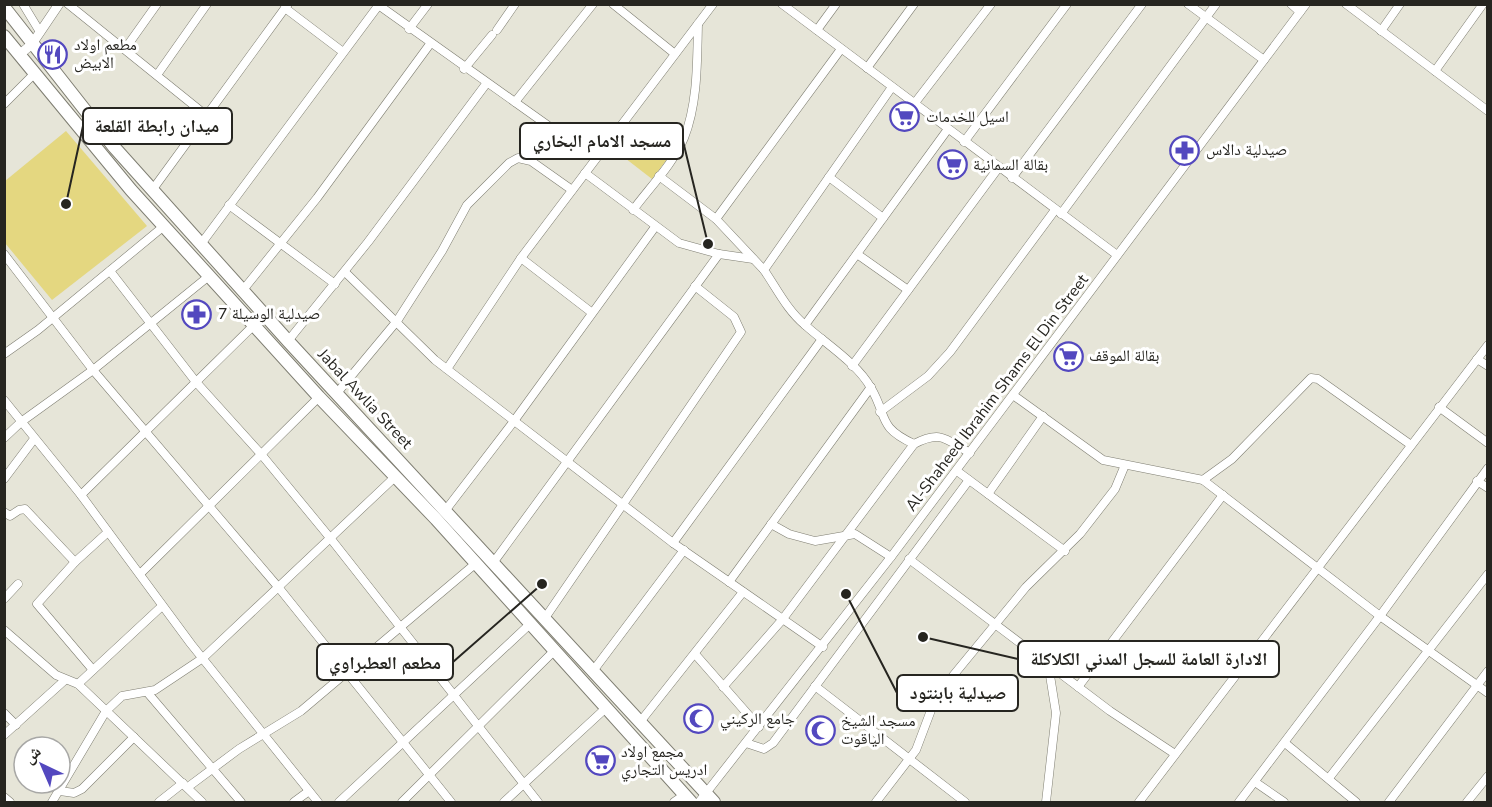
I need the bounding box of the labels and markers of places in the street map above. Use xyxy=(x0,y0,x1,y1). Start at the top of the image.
place label: مطعم اولاد الابيض xyxy=(74,34,137,74)
restaurant icon: مطعم اولاد الابيض xyxy=(37,38,69,70)
supermarket icon: اسيل للخدمات xyxy=(889,101,921,133)
place label: اسيل للخدمات xyxy=(926,106,1009,128)
callout: ميدان رابطة القلعة xyxy=(83,108,232,144)
callout: مسجد الامام البخاري xyxy=(520,123,683,159)
pharmacy icon: صيدلية دالاس xyxy=(1169,134,1201,166)
place label: صيدلية دالاس xyxy=(1206,139,1287,161)
supermarket icon: بقالة السمانية xyxy=(936,149,968,181)
place label: بقالة السمانية xyxy=(973,154,1048,176)
pharmacy icon: صيدلية الوسيلة 7 xyxy=(181,298,213,330)
place label: صيدلية الوسيلة 7 xyxy=(218,303,320,325)
supermarket icon: بقالة الموقف xyxy=(1052,340,1084,372)
place label: بقالة الموقف xyxy=(1089,345,1159,367)
callout: الادارة العامة للسجل المدني الكلاكلة xyxy=(1018,641,1279,677)
callout: مطعم العطبراوي xyxy=(317,644,453,680)
callout: صيدلية بابنتود xyxy=(897,675,1018,711)
mosque icon: جامع الركيني xyxy=(683,703,715,735)
place label: جامع الركيني xyxy=(720,708,795,731)
place label: مسجد الشيخ الياقوت xyxy=(841,710,915,750)
mosque icon: مسجد الشيخ الياقوت xyxy=(804,714,836,746)
place label: مجمع اولاد ادريس التجاري xyxy=(621,741,707,782)
supermarket icon: مجمع اولاد ادريس التجاري xyxy=(584,745,616,777)

